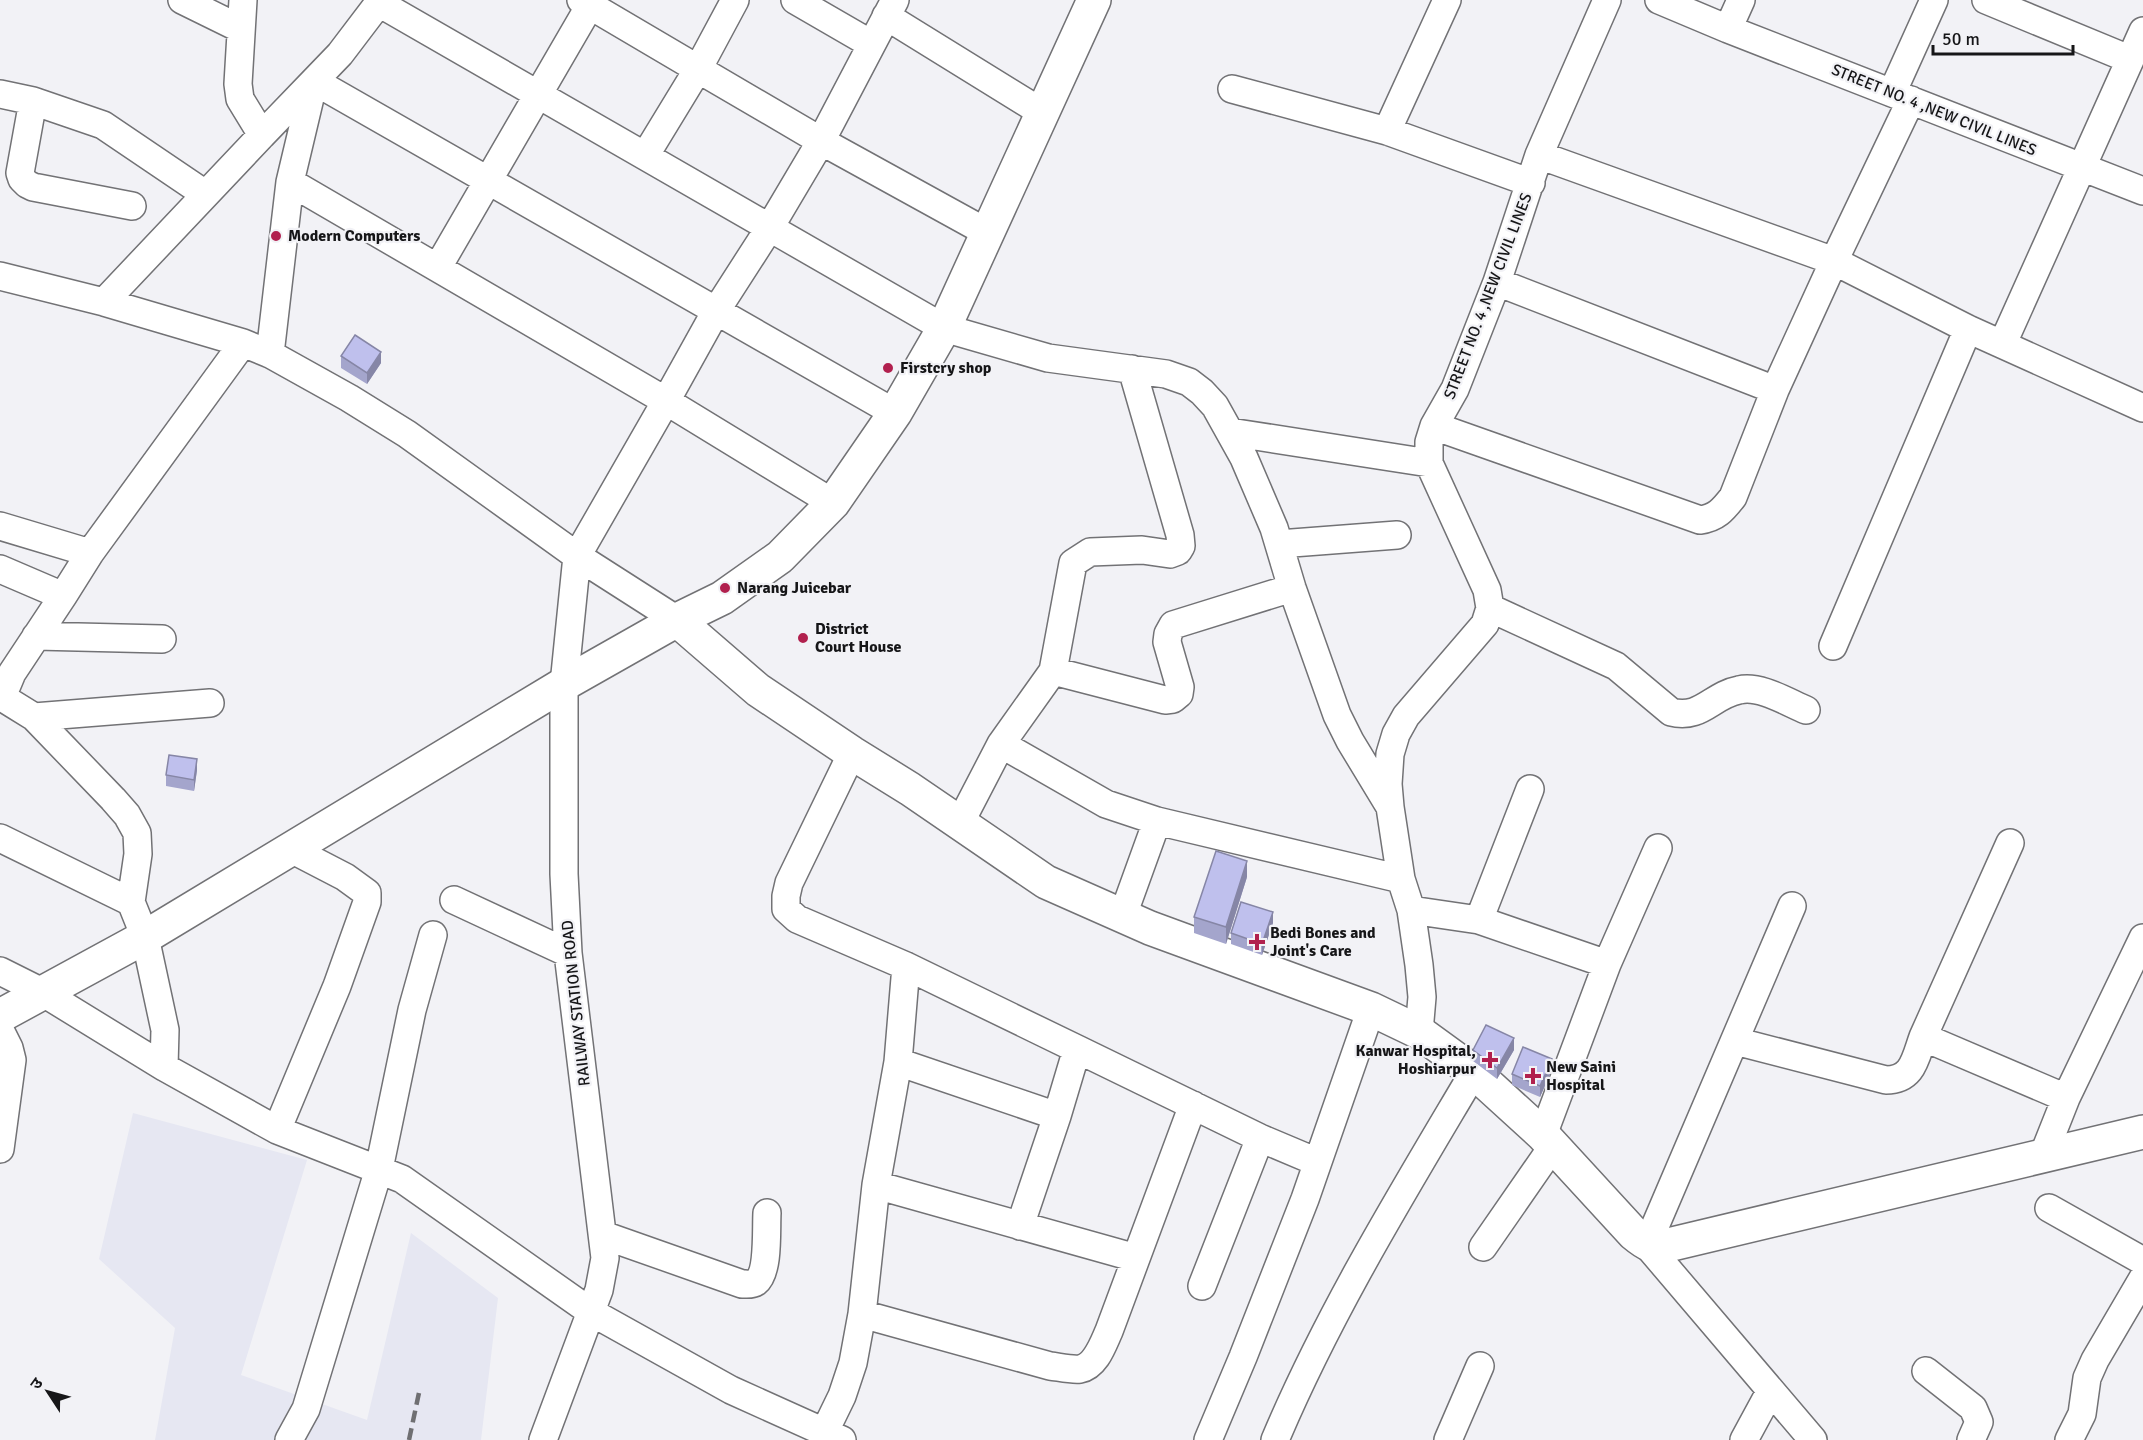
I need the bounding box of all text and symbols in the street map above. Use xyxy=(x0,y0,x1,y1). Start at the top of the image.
scale bar xyxy=(1933,18,2072,56)
text: 50 m xyxy=(1942,28,1980,50)
street label: STREET NO. 4 ,NEW CIVIL LINES xyxy=(1829,60,2039,160)
street label: STREET NO. 4 ,NEW CIVIL LINES xyxy=(1439,190,1537,402)
place label: Modern Computers xyxy=(288,226,420,246)
marker: Modern Computers xyxy=(269,229,283,243)
place label: Firstcry shop xyxy=(900,358,992,378)
marker: Firstcry shop xyxy=(881,361,895,375)
place label: Narang Juicebar xyxy=(737,578,852,598)
marker: Narang Juicebar xyxy=(718,581,732,595)
place label: District Court House xyxy=(815,619,901,657)
marker: District Court House xyxy=(796,631,810,645)
street label: RAILWAY STATION ROAD xyxy=(557,919,595,1087)
place label: Bedi Bones and Joint's Care xyxy=(1270,923,1376,961)
marker: Bedi Bones and Joint's Care xyxy=(1248,933,1266,951)
place label: Kanwar Hospital, Hoshiarpur xyxy=(1355,1041,1477,1079)
marker: Kanwar Hospital, Hoshiarpur xyxy=(1481,1051,1499,1069)
place label: New Saini Hospital xyxy=(1546,1057,1616,1095)
marker: New Saini Hospital xyxy=(1524,1067,1542,1085)
north arrow xyxy=(18,1362,78,1422)
text: उ xyxy=(26,1374,48,1393)

